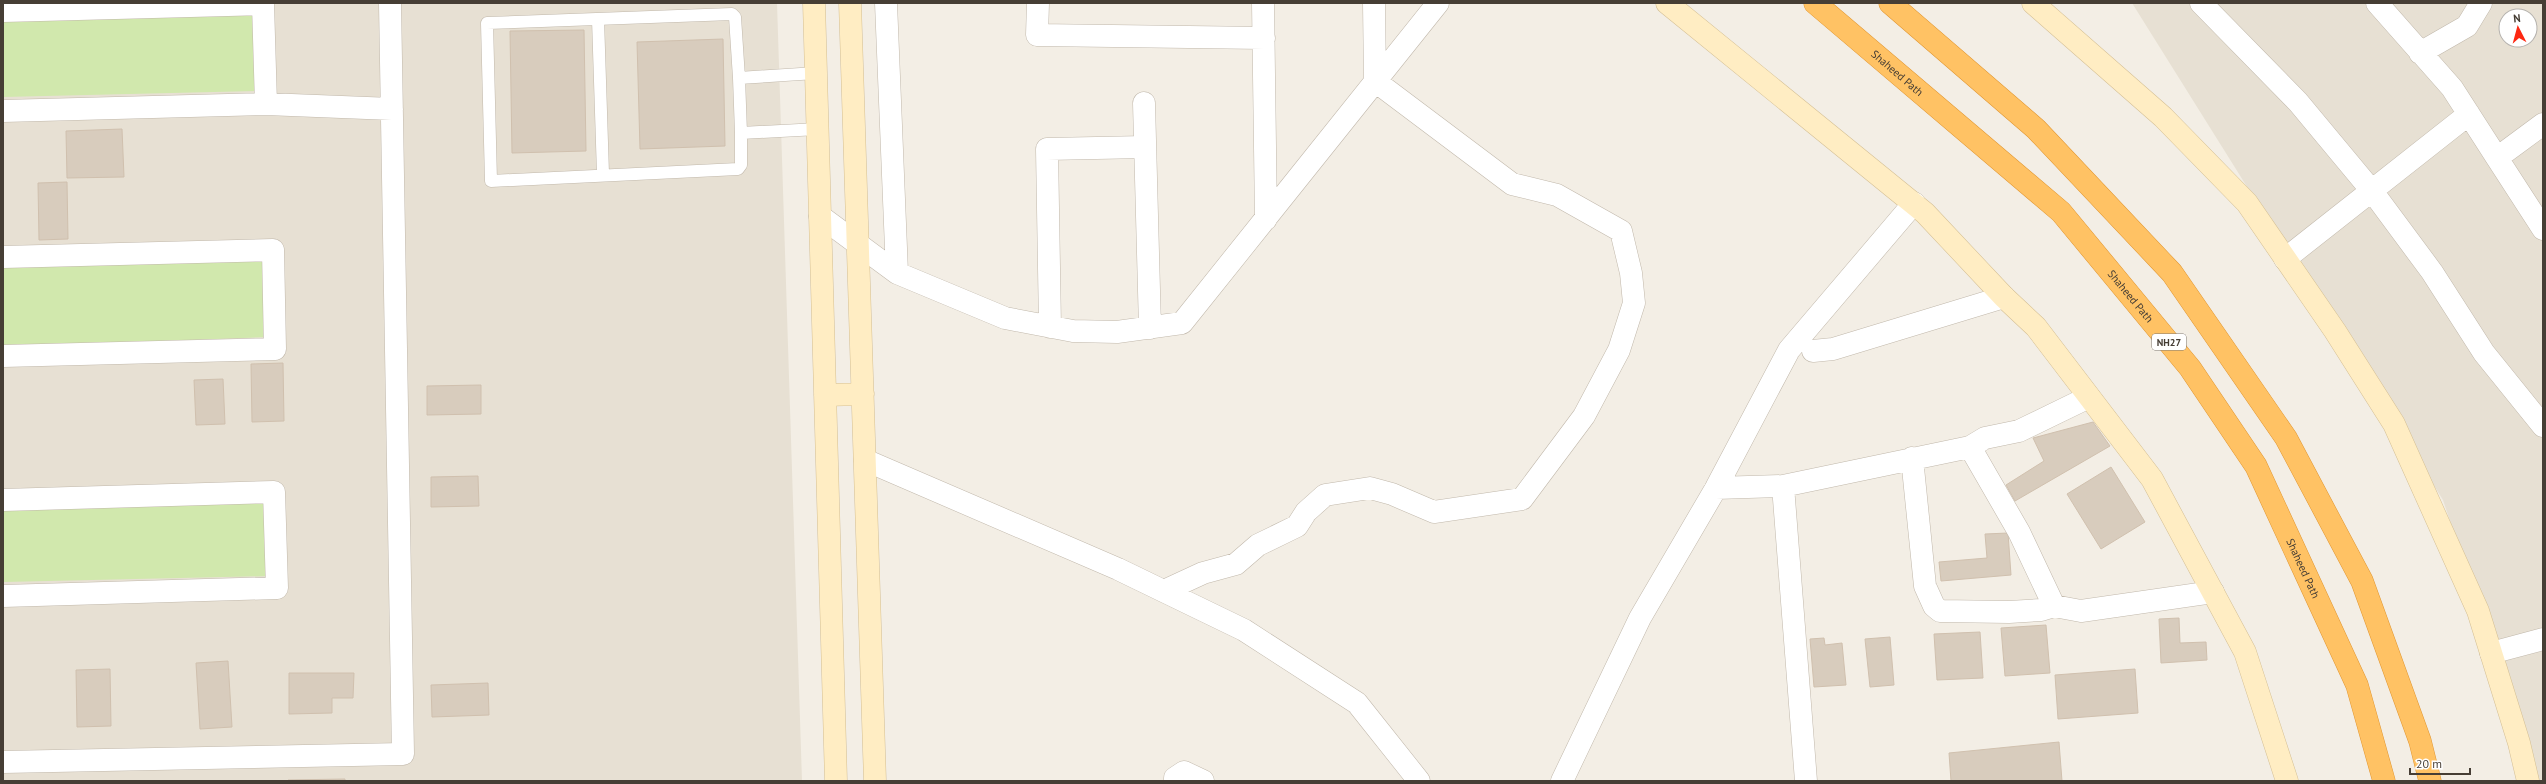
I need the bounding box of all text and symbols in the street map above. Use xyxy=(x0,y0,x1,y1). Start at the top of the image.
north arrow xyxy=(2498,8,2538,48)
text: N xyxy=(2513,11,2521,25)
street label: Shaheed Path xyxy=(1868,47,1926,99)
street label: Shaheed Path xyxy=(2105,267,2156,325)
road number: NH27 xyxy=(2152,334,2186,350)
street label: Shaheed Path xyxy=(2283,536,2323,600)
scale bar xyxy=(2410,750,2470,776)
text: 20 m xyxy=(2416,756,2442,771)

